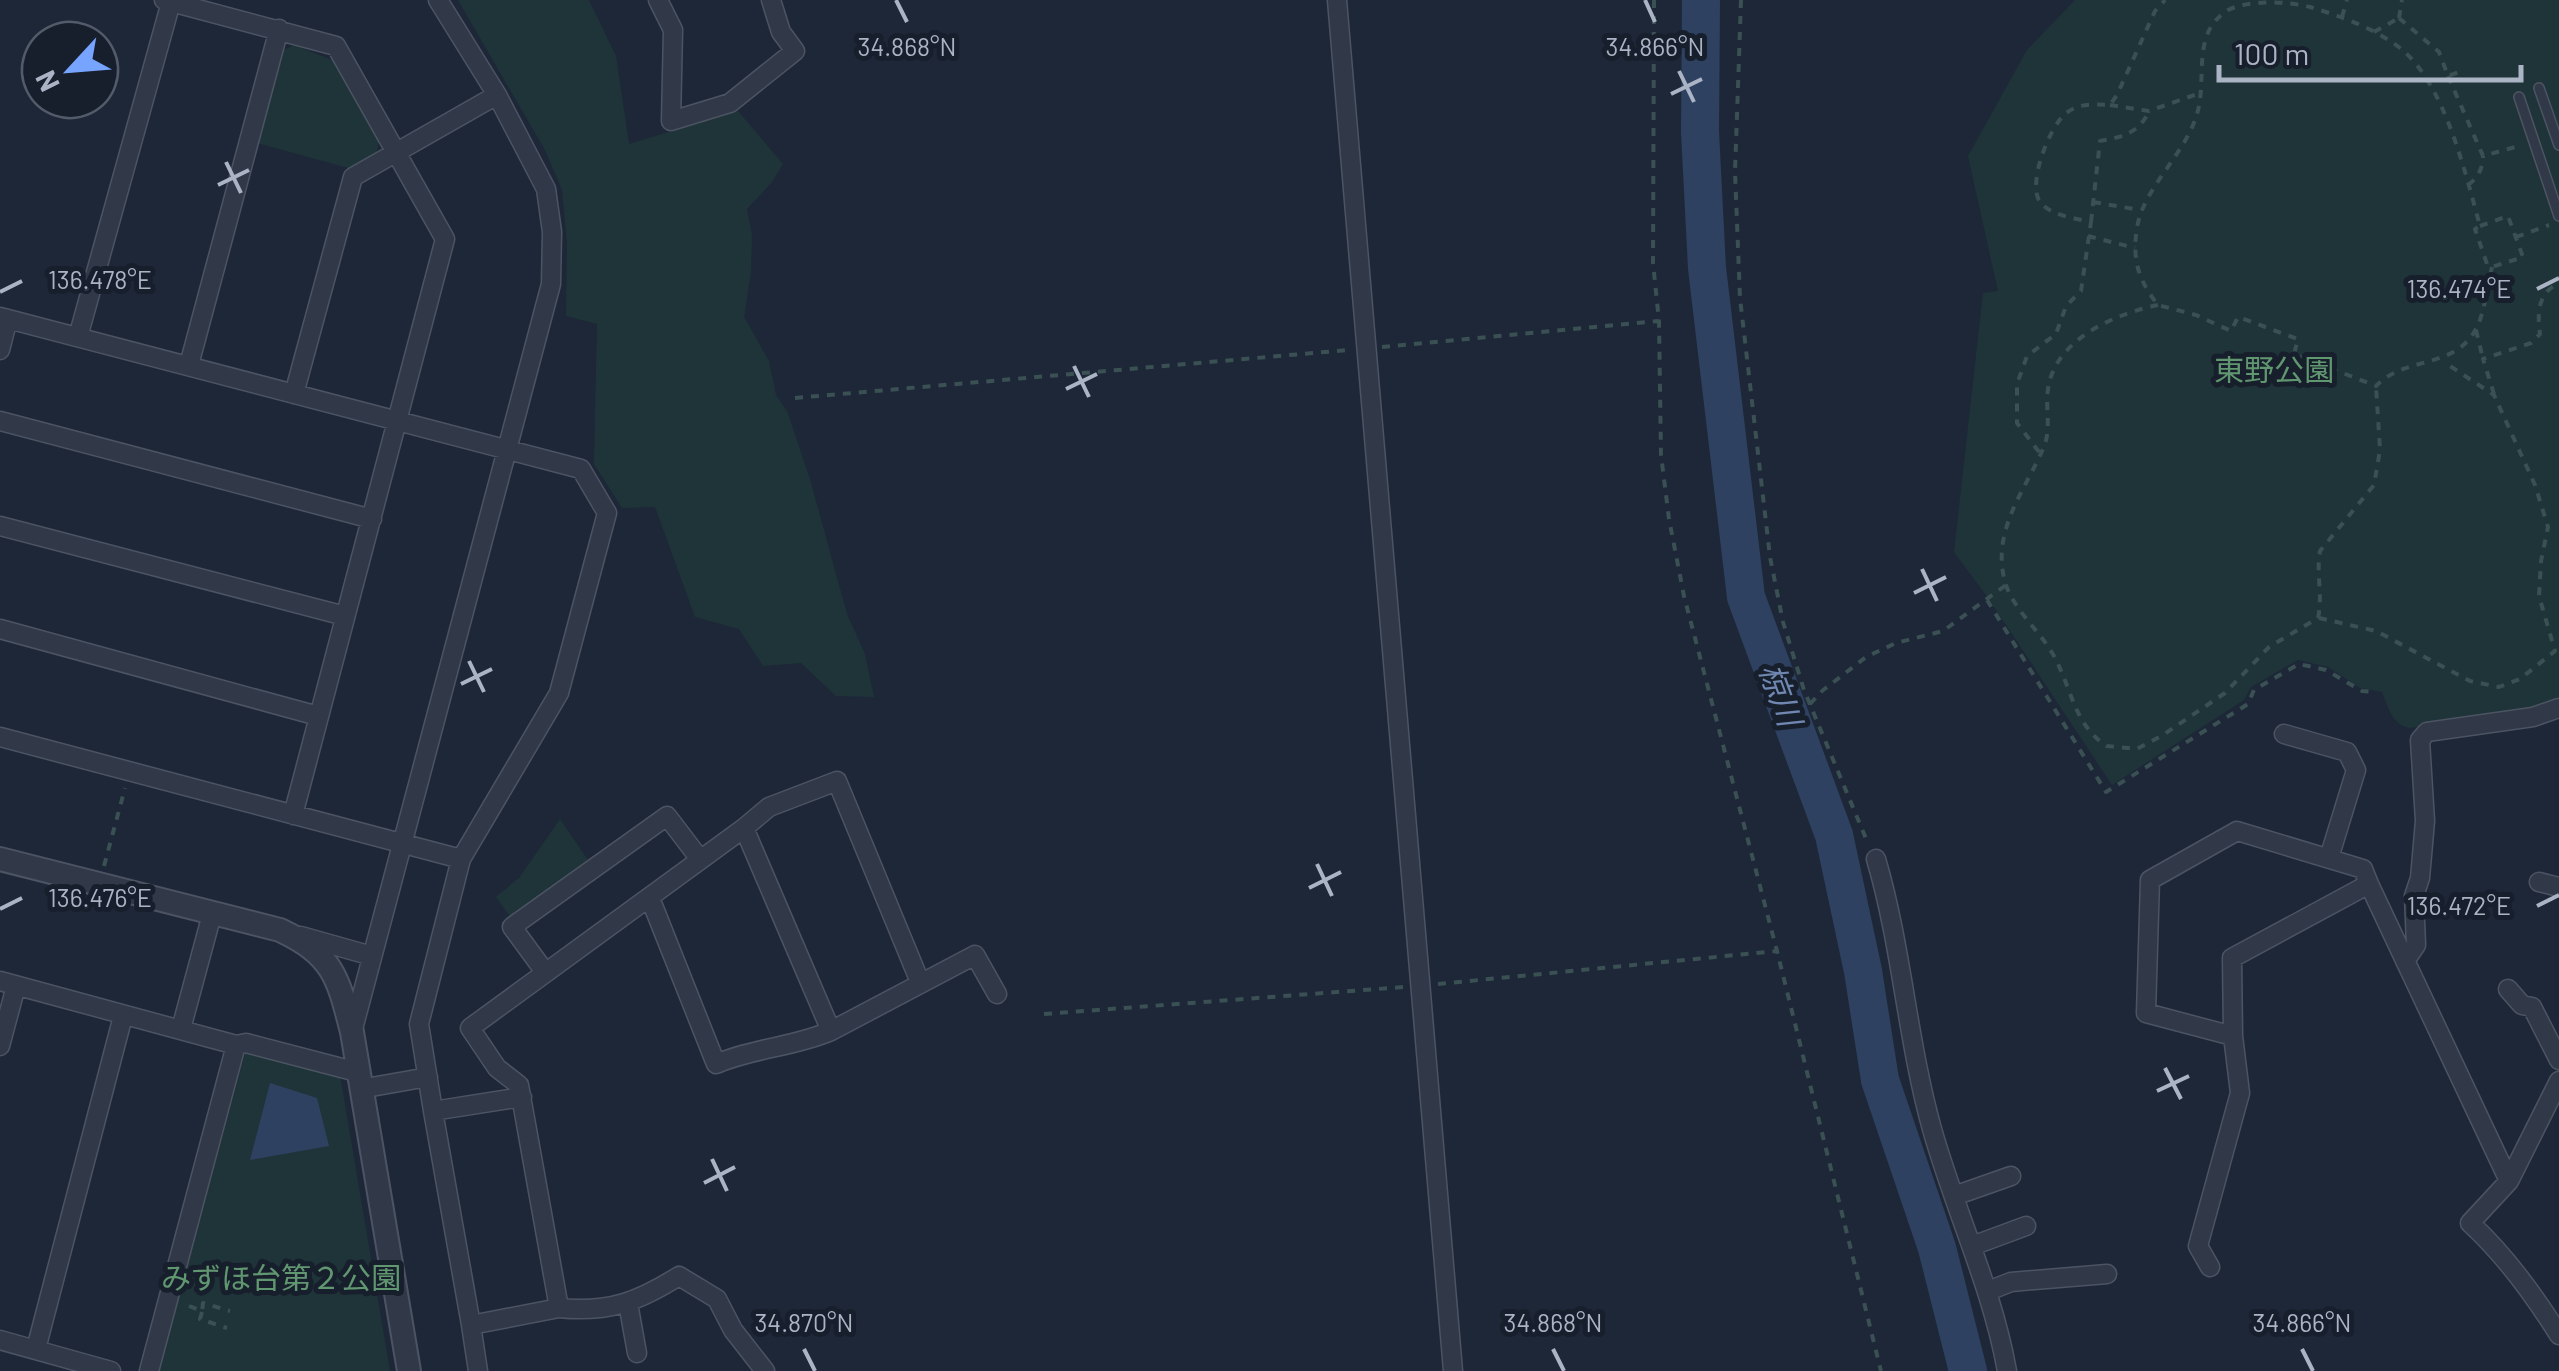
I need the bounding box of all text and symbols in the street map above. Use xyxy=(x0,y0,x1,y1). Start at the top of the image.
north arrow xyxy=(20,20,120,120)
scale bar xyxy=(2219,20,2522,82)
text: 34.868°N xyxy=(858,31,956,61)
text: 34.866°N xyxy=(1606,31,1704,61)
text: 100 m xyxy=(2234,35,2309,71)
text: N xyxy=(27,66,66,97)
text: 136.478°E xyxy=(48,264,152,294)
text: 136.474°E xyxy=(2407,273,2511,303)
park label: 東野公園 xyxy=(2214,351,2334,387)
water label: 椋川 xyxy=(1753,657,1812,733)
text: 136.476°E xyxy=(48,882,152,912)
text: 136.472°E xyxy=(2407,890,2511,920)
park label: みずほ台第２公園 xyxy=(161,1259,401,1295)
text: 34.870°N xyxy=(754,1307,854,1337)
text: 34.868°N xyxy=(1504,1307,1602,1337)
text: 34.866°N xyxy=(2253,1307,2351,1337)

